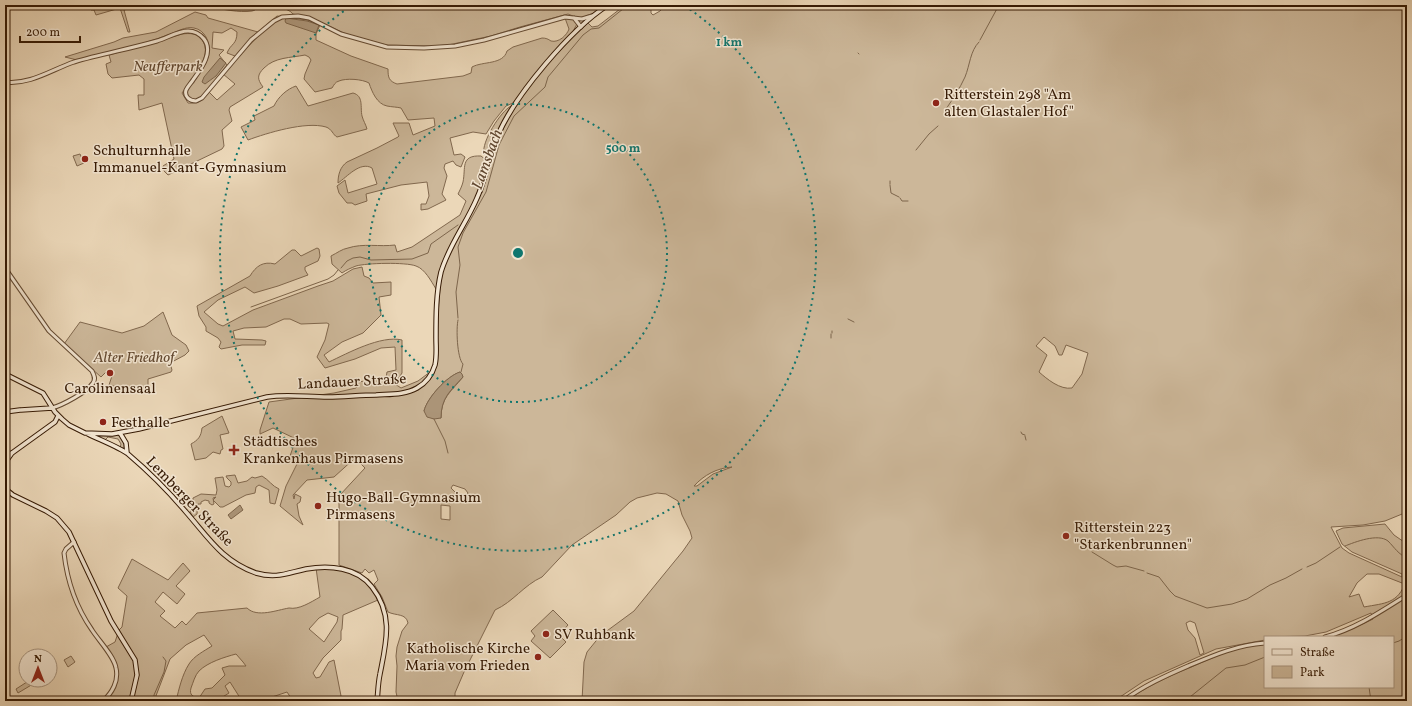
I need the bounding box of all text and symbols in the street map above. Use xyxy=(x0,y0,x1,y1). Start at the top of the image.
scale bar xyxy=(20,18,80,44)
text: 200 m xyxy=(26,25,60,41)
text: 1 km xyxy=(716,35,742,51)
park label: Neufferpark xyxy=(133,57,203,78)
place label: Ritterstein 298 "Am alten Glastaler Hof" xyxy=(944,85,1074,123)
marker: Ritterstein 298 "Am alten Glastaler Hof" xyxy=(931,98,941,108)
water label: Lamsbach xyxy=(467,126,509,193)
place label: Schulturnhalle Immanuel-Kant-Gymnasium xyxy=(93,141,287,179)
text: 500 m xyxy=(606,141,641,157)
marker: Schulturnhalle Immanuel-Kant-Gymnasium xyxy=(80,154,90,164)
centre of rings xyxy=(511,246,525,260)
park label: Alter Friedhof xyxy=(93,348,177,369)
marker: Carolinensaal xyxy=(105,368,115,378)
street label: Landauer Straße xyxy=(297,369,407,396)
place label: Carolinensaal xyxy=(64,379,156,400)
place label: Festhalle xyxy=(111,413,170,434)
marker: Festhalle xyxy=(98,417,108,427)
place label: Städtisches Krankenhaus Pirmasens xyxy=(243,432,403,470)
marker: Städtisches Krankenhaus Pirmasens xyxy=(228,444,240,456)
street label: Lemberger Straße xyxy=(140,452,237,552)
place label: Hugo-Ball-Gymnasium Pirmasens xyxy=(326,488,481,526)
marker: Hugo-Ball-Gymnasium Pirmasens xyxy=(313,501,323,511)
place label: Ritterstein 223 "Starkenbrunnen" xyxy=(1074,518,1192,556)
marker: Ritterstein 223 "Starkenbrunnen" xyxy=(1061,531,1071,541)
place label: SV Ruhbank xyxy=(554,625,635,646)
marker: SV Ruhbank xyxy=(541,629,551,639)
legend xyxy=(1264,636,1394,688)
place label: Katholische Kirche Maria vom Frieden xyxy=(405,639,530,677)
text: Straße xyxy=(1300,645,1335,661)
north arrow xyxy=(18,648,58,688)
text: N xyxy=(34,652,42,667)
marker: Katholische Kirche Maria vom Frieden xyxy=(533,652,543,662)
text: Park xyxy=(1300,665,1325,681)

